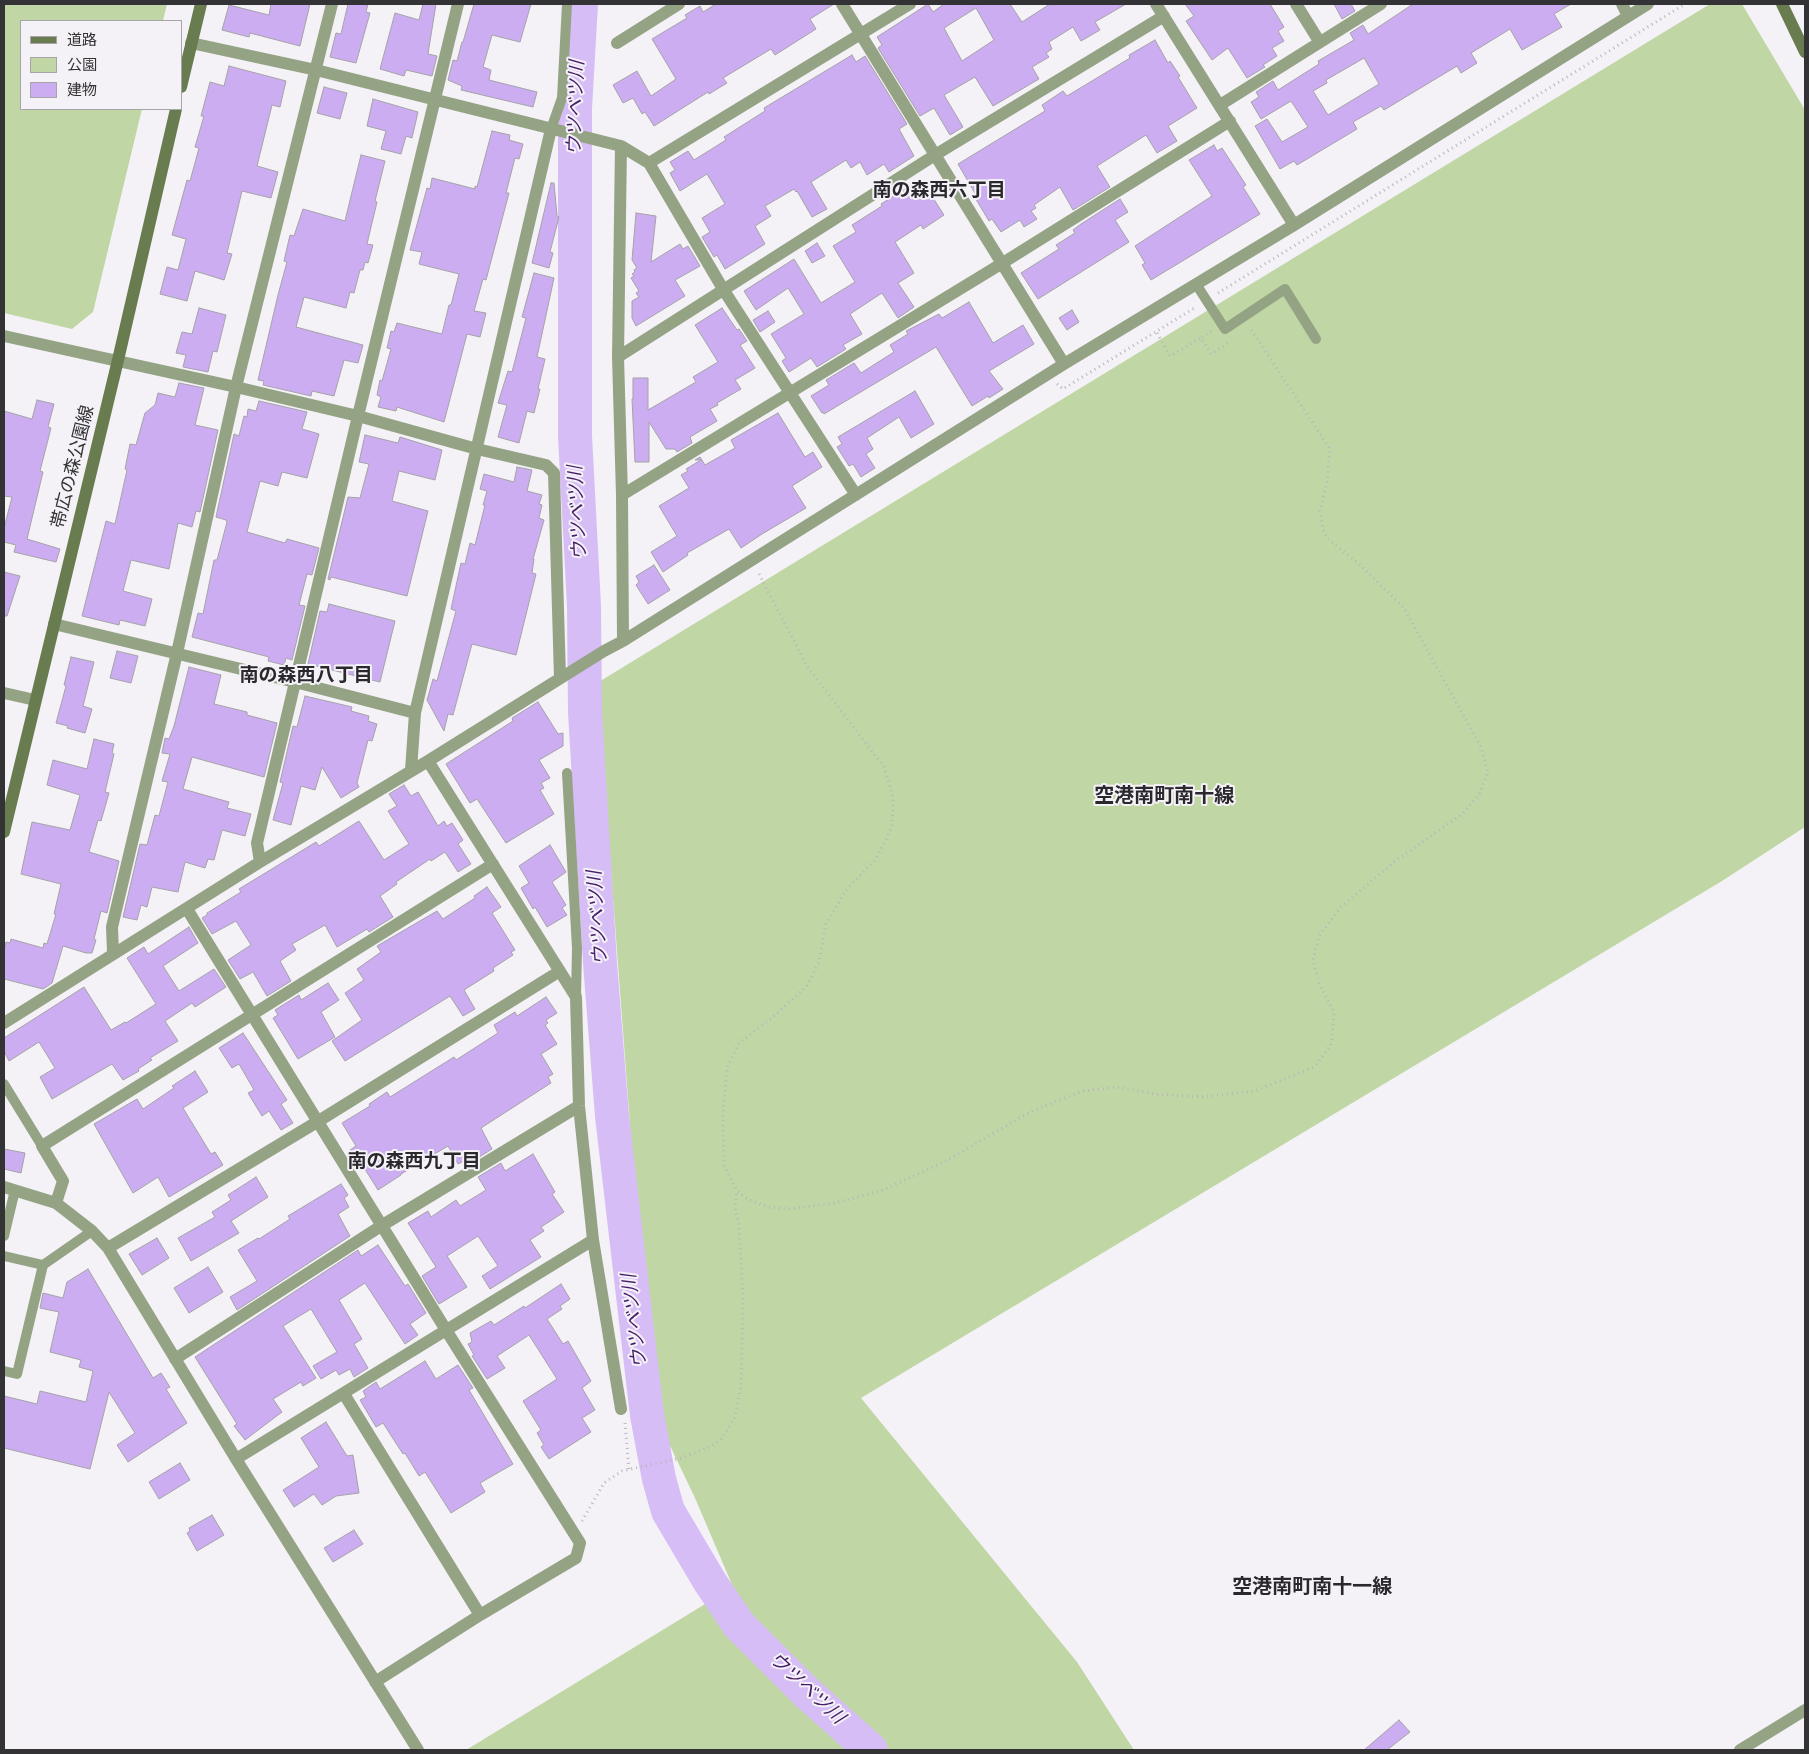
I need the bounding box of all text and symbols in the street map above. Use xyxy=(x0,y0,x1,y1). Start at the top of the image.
legend xyxy=(20,20,182,110)
text: 道路 xyxy=(67,29,97,51)
text: 公園 xyxy=(67,54,97,76)
water label: ウツベツ川 xyxy=(564,60,590,156)
text: 建物 xyxy=(67,79,97,101)
district label: 南の森西六丁目 xyxy=(873,180,1005,202)
street label: 帯広の森公園線 xyxy=(48,403,100,531)
water label: ウツベツ川 xyxy=(565,465,593,561)
district label: 南の森西八丁目 xyxy=(240,665,372,687)
district label: 空港南町南十線 xyxy=(1094,785,1234,809)
water label: ウツベツ川 xyxy=(584,870,614,966)
district label: 南の森西九丁目 xyxy=(348,1151,480,1173)
water label: ウツベツ川 xyxy=(619,1272,653,1370)
district label: 空港南町南十一線 xyxy=(1232,1576,1392,1600)
water label: ウツベツ川 xyxy=(763,1648,849,1730)

